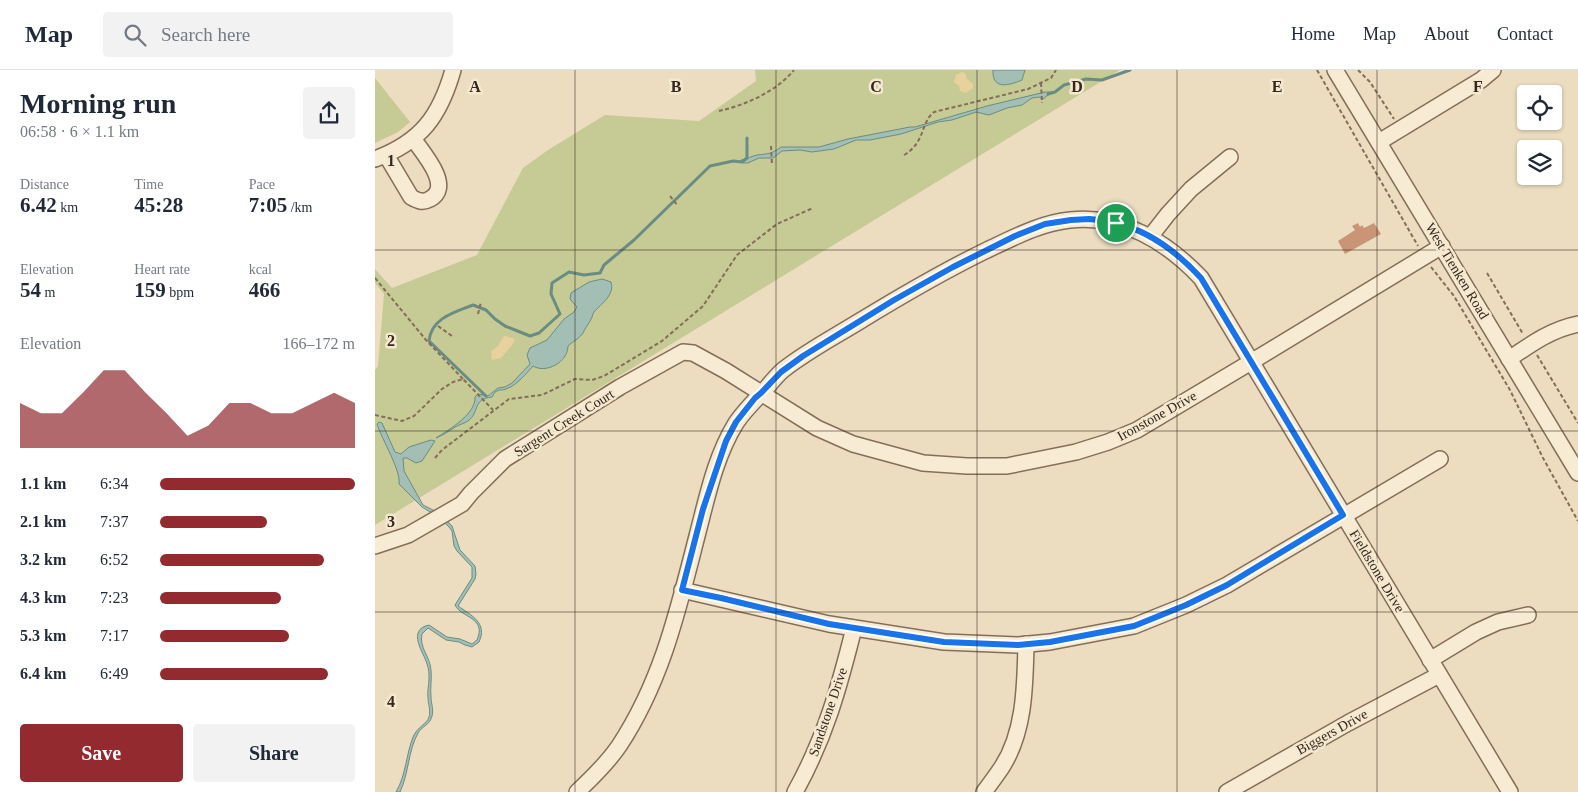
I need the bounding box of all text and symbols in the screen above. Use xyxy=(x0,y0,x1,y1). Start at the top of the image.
search box xyxy=(103,12,453,57)
text: Map xyxy=(25,21,73,47)
icon: search xyxy=(121,21,149,49)
text: Search here xyxy=(161,24,250,45)
text: Home xyxy=(1291,24,1335,44)
text: Map xyxy=(1363,24,1396,44)
text: About xyxy=(1424,24,1469,44)
text: Contact xyxy=(1497,24,1553,44)
text: A xyxy=(469,78,481,95)
text: B xyxy=(671,78,682,95)
text: C xyxy=(870,78,882,95)
text: D xyxy=(1071,78,1083,95)
text: E xyxy=(1272,78,1282,95)
text: F xyxy=(1473,78,1483,95)
map controls xyxy=(1517,85,1562,185)
button: locate xyxy=(1517,85,1562,130)
button: share xyxy=(303,87,355,139)
text: Morning run xyxy=(20,88,176,119)
text: 06:58 · 6 × 1.1 km xyxy=(20,123,139,140)
button: layers xyxy=(1517,140,1562,185)
text: 1 xyxy=(387,152,395,169)
text: Distance xyxy=(20,177,69,192)
text: Time xyxy=(134,177,163,192)
text: Pace xyxy=(249,177,275,192)
text: 6.42 xyxy=(20,193,57,217)
text: 45:28 xyxy=(134,193,183,217)
text: 7:05 xyxy=(249,193,287,217)
text: km xyxy=(57,200,78,215)
text: /km xyxy=(287,200,312,215)
pin xyxy=(1095,202,1137,244)
icon: arrive xyxy=(1102,209,1130,237)
street label: West Tienken Road xyxy=(1422,220,1492,322)
text: Elevation xyxy=(20,262,74,277)
text: Heart rate xyxy=(134,262,190,277)
text: kcal xyxy=(249,262,272,277)
text: 54 xyxy=(20,278,41,302)
text: 159 xyxy=(134,278,166,302)
text: 466 xyxy=(249,278,280,302)
text: m xyxy=(41,285,55,300)
text: bpm xyxy=(166,285,194,300)
text: 2 xyxy=(387,332,395,349)
text: Elevation xyxy=(20,335,81,352)
text: 166–172 m xyxy=(283,335,355,352)
street label: Sargent Creek Court xyxy=(511,386,617,460)
street label: Ironstone Drive xyxy=(1115,388,1199,444)
text: 1.1 km xyxy=(20,475,66,492)
text: 6:34 xyxy=(100,475,128,492)
text: 2.1 km xyxy=(20,513,66,530)
text: 7:37 xyxy=(100,513,128,530)
text: 3 xyxy=(387,513,395,530)
street label: Fieldstone Drive xyxy=(1346,527,1408,615)
text: 3.2 km xyxy=(20,551,66,568)
text: 6:52 xyxy=(100,551,128,568)
text: 4.3 km xyxy=(20,589,66,606)
text: 7:23 xyxy=(100,589,128,606)
text: 5.3 km xyxy=(20,627,66,644)
text: 7:17 xyxy=(100,627,128,644)
text: 6.4 km xyxy=(20,665,66,682)
text: 6:49 xyxy=(100,665,128,682)
street label: Sandstone Drive xyxy=(806,666,850,758)
text: 4 xyxy=(387,693,395,710)
street label: Biggers Drive xyxy=(1294,706,1370,758)
button: Save xyxy=(20,724,183,782)
button: Share xyxy=(193,724,355,782)

